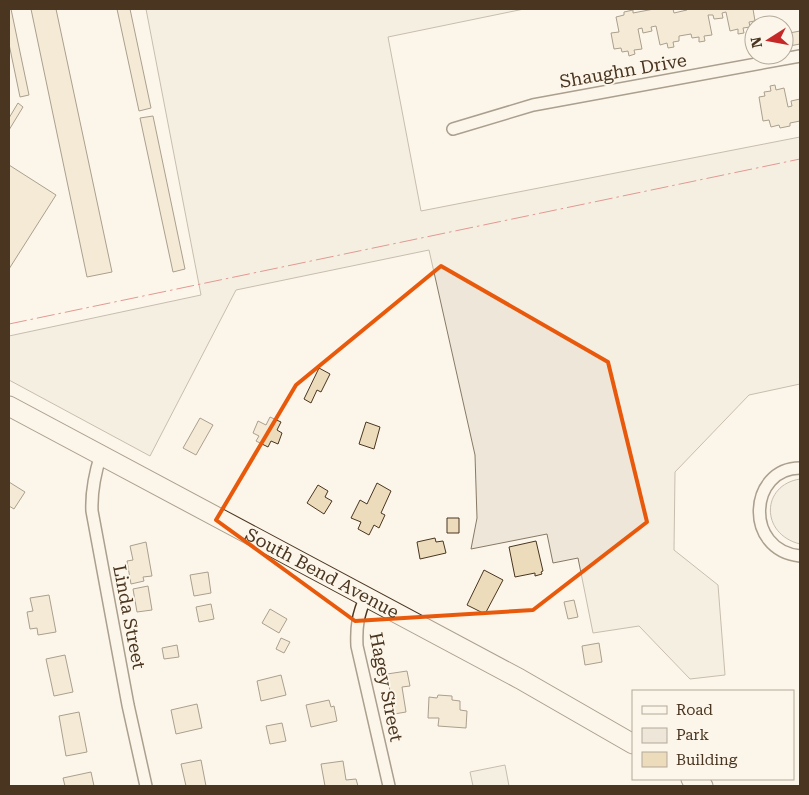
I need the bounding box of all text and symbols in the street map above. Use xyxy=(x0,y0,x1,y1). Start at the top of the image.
north arrow xyxy=(744,15,794,65)
text: N xyxy=(747,35,765,49)
street label: Shaughn Drive xyxy=(558,49,688,92)
street label: South Bend Avenue xyxy=(242,523,403,622)
street label: Linda Street xyxy=(109,563,150,671)
street label: Hagey Street xyxy=(366,630,407,744)
legend xyxy=(632,690,794,780)
text: Road xyxy=(676,701,713,719)
text: Park xyxy=(676,726,710,744)
text: Building xyxy=(676,751,738,769)

